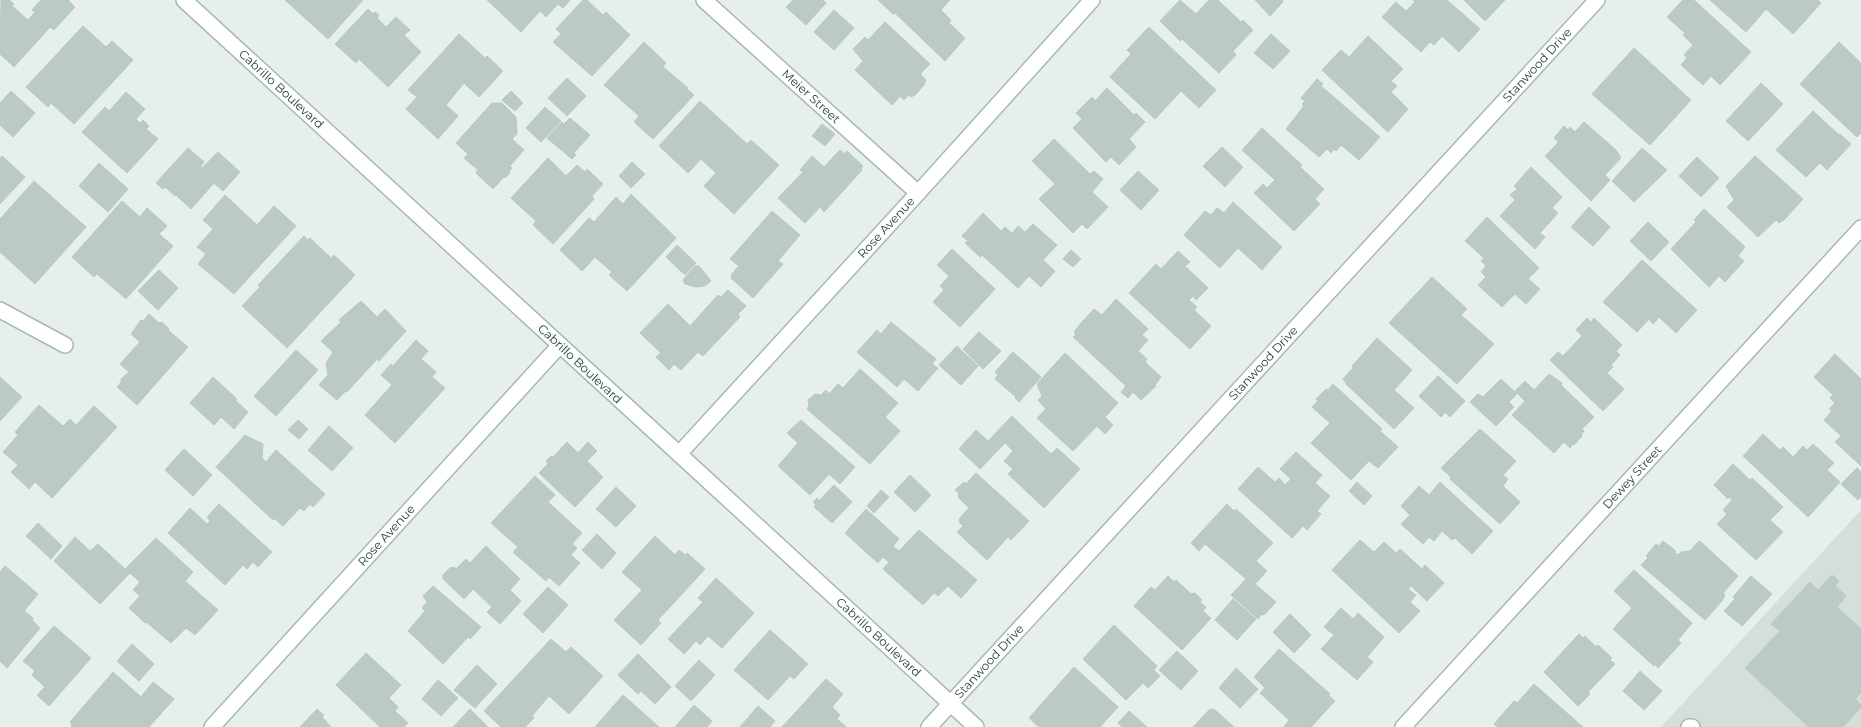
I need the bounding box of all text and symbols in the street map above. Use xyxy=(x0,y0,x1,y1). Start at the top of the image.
street label: Stanwood Drive xyxy=(1499,25,1575,105)
street label: Cabrillo Boulevard xyxy=(236,46,327,132)
street label: Meier Street xyxy=(779,66,844,126)
street label: Rose Avenue xyxy=(854,194,918,261)
street label: Cabrillo Boulevard xyxy=(535,321,626,407)
street label: Stanwood Drive xyxy=(1225,323,1301,403)
street label: Dewey Street xyxy=(1599,442,1665,512)
street label: Rose Avenue xyxy=(354,501,418,569)
street label: Cabrillo Boulevard xyxy=(833,594,924,680)
street label: Stanwood Drive xyxy=(951,621,1027,701)

